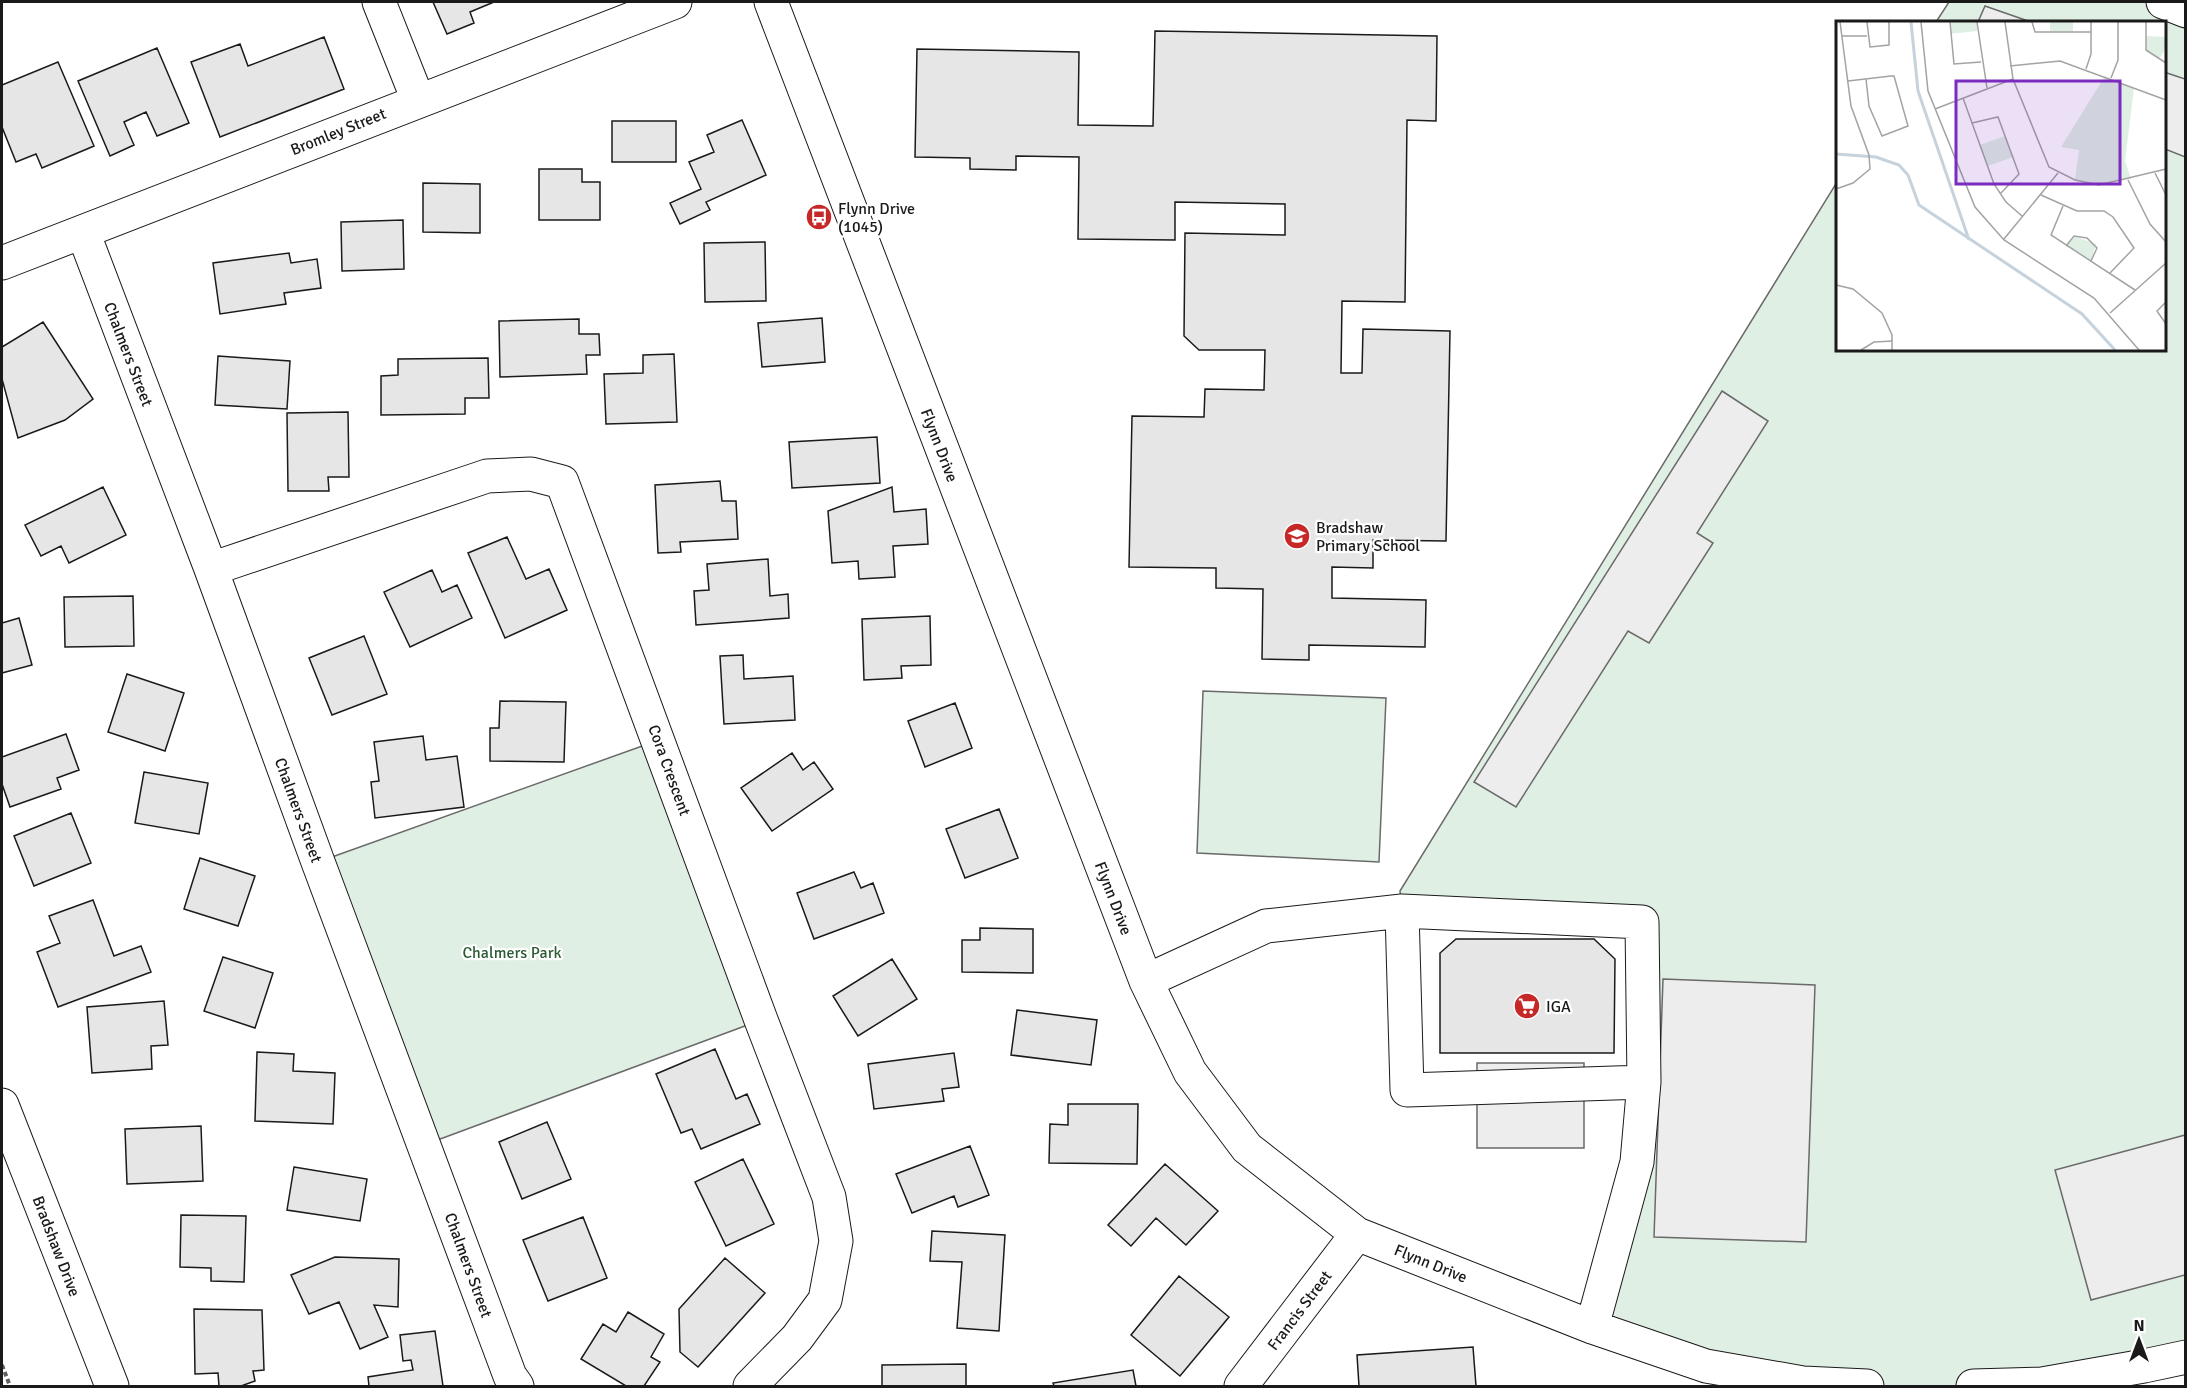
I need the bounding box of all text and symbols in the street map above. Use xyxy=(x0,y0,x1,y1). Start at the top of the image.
inset map xyxy=(1836,21,2166,351)
street label: Bromley Street xyxy=(288,104,389,160)
place label: Flynn Drive (1045) xyxy=(838,199,915,237)
bus stop icon: Flynn Drive (1045) xyxy=(804,202,834,232)
street label: Chalmers Street xyxy=(99,299,157,410)
street label: Flynn Drive xyxy=(916,406,962,485)
place label: Bradshaw Primary School xyxy=(1316,518,1420,556)
school or university icon: Bradshaw Primary School xyxy=(1282,521,1312,551)
street label: Cora Crescent xyxy=(643,722,695,819)
street label: Chalmers Street xyxy=(270,755,326,866)
street label: Flynn Drive xyxy=(1090,859,1136,938)
park label: Chalmers Park xyxy=(462,943,562,963)
supermarket icon: IGA xyxy=(1512,991,1542,1021)
place label: IGA xyxy=(1546,997,1571,1017)
street label: Bradshaw Drive xyxy=(28,1193,84,1300)
street label: Chalmers Street xyxy=(440,1210,496,1321)
street label: Flynn Drive xyxy=(1391,1240,1470,1288)
street label: Francis Street xyxy=(1263,1266,1337,1354)
north arrow xyxy=(2109,1310,2169,1370)
text: N xyxy=(2133,1316,2145,1336)

